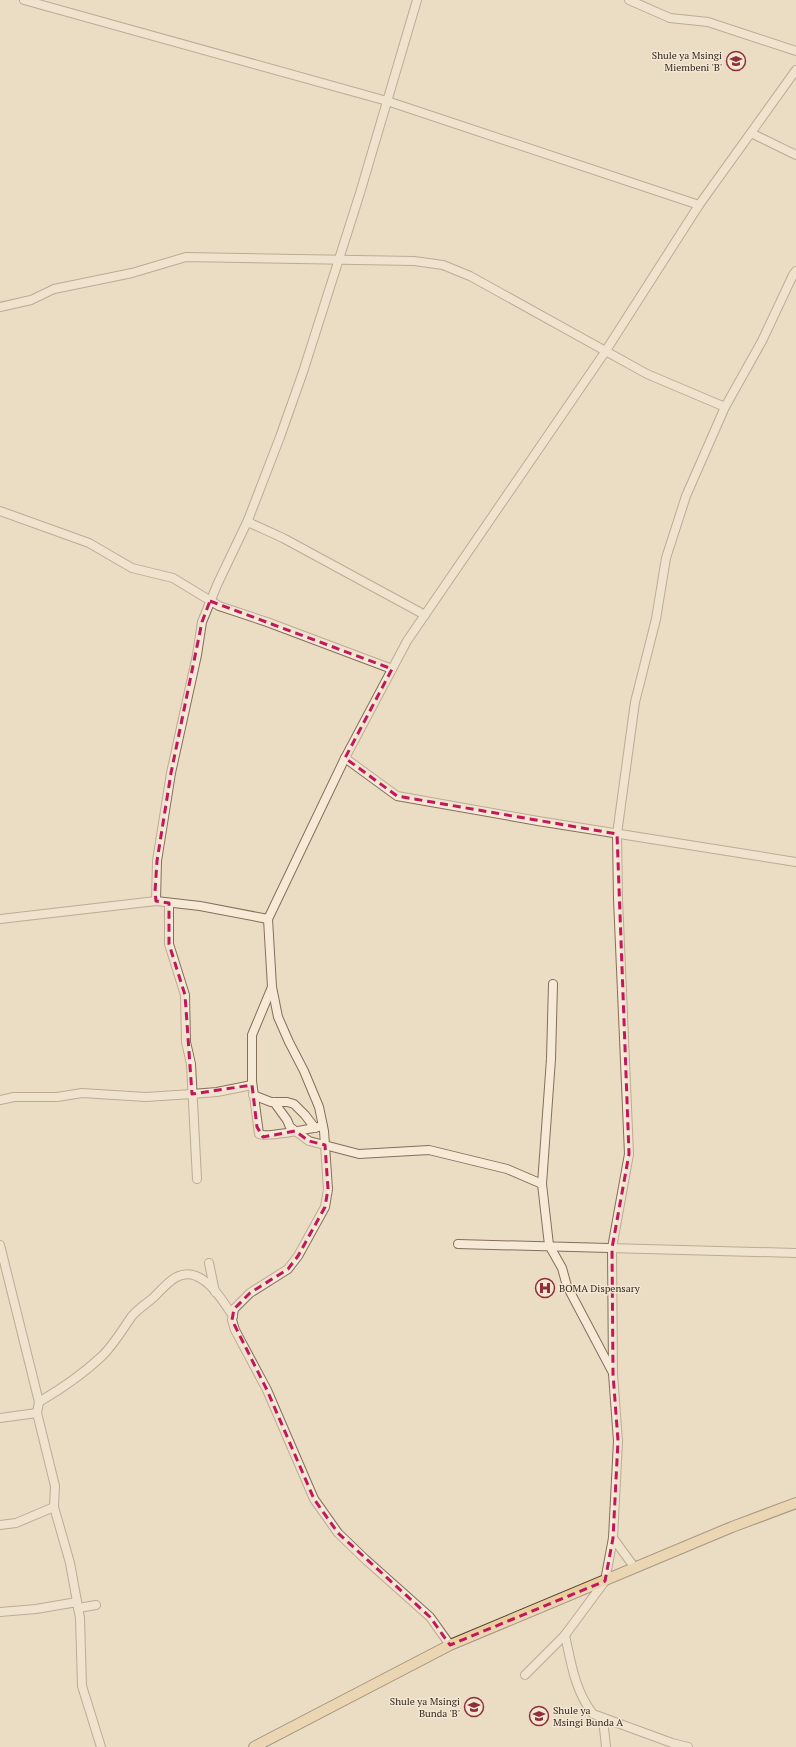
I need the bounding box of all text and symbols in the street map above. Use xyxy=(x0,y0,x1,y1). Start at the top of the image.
place label: Shule ya Msingi Miembeni 'B' xyxy=(652,49,722,74)
school or university icon: Shule ya Msingi Miembeni 'B' xyxy=(725,50,747,72)
hospital icon: BOMA Dispensary xyxy=(534,1277,556,1299)
place label: BOMA Dispensary xyxy=(559,1282,641,1295)
place label: Shule ya Msingi Bunda 'B' xyxy=(390,1695,460,1720)
school or university icon: Shule ya Msingi Bunda 'B' xyxy=(463,1696,485,1718)
place label: Shule ya Msingi Bunda A xyxy=(553,1704,623,1729)
school or university icon: Shule ya Msingi Bunda A xyxy=(528,1705,550,1727)

